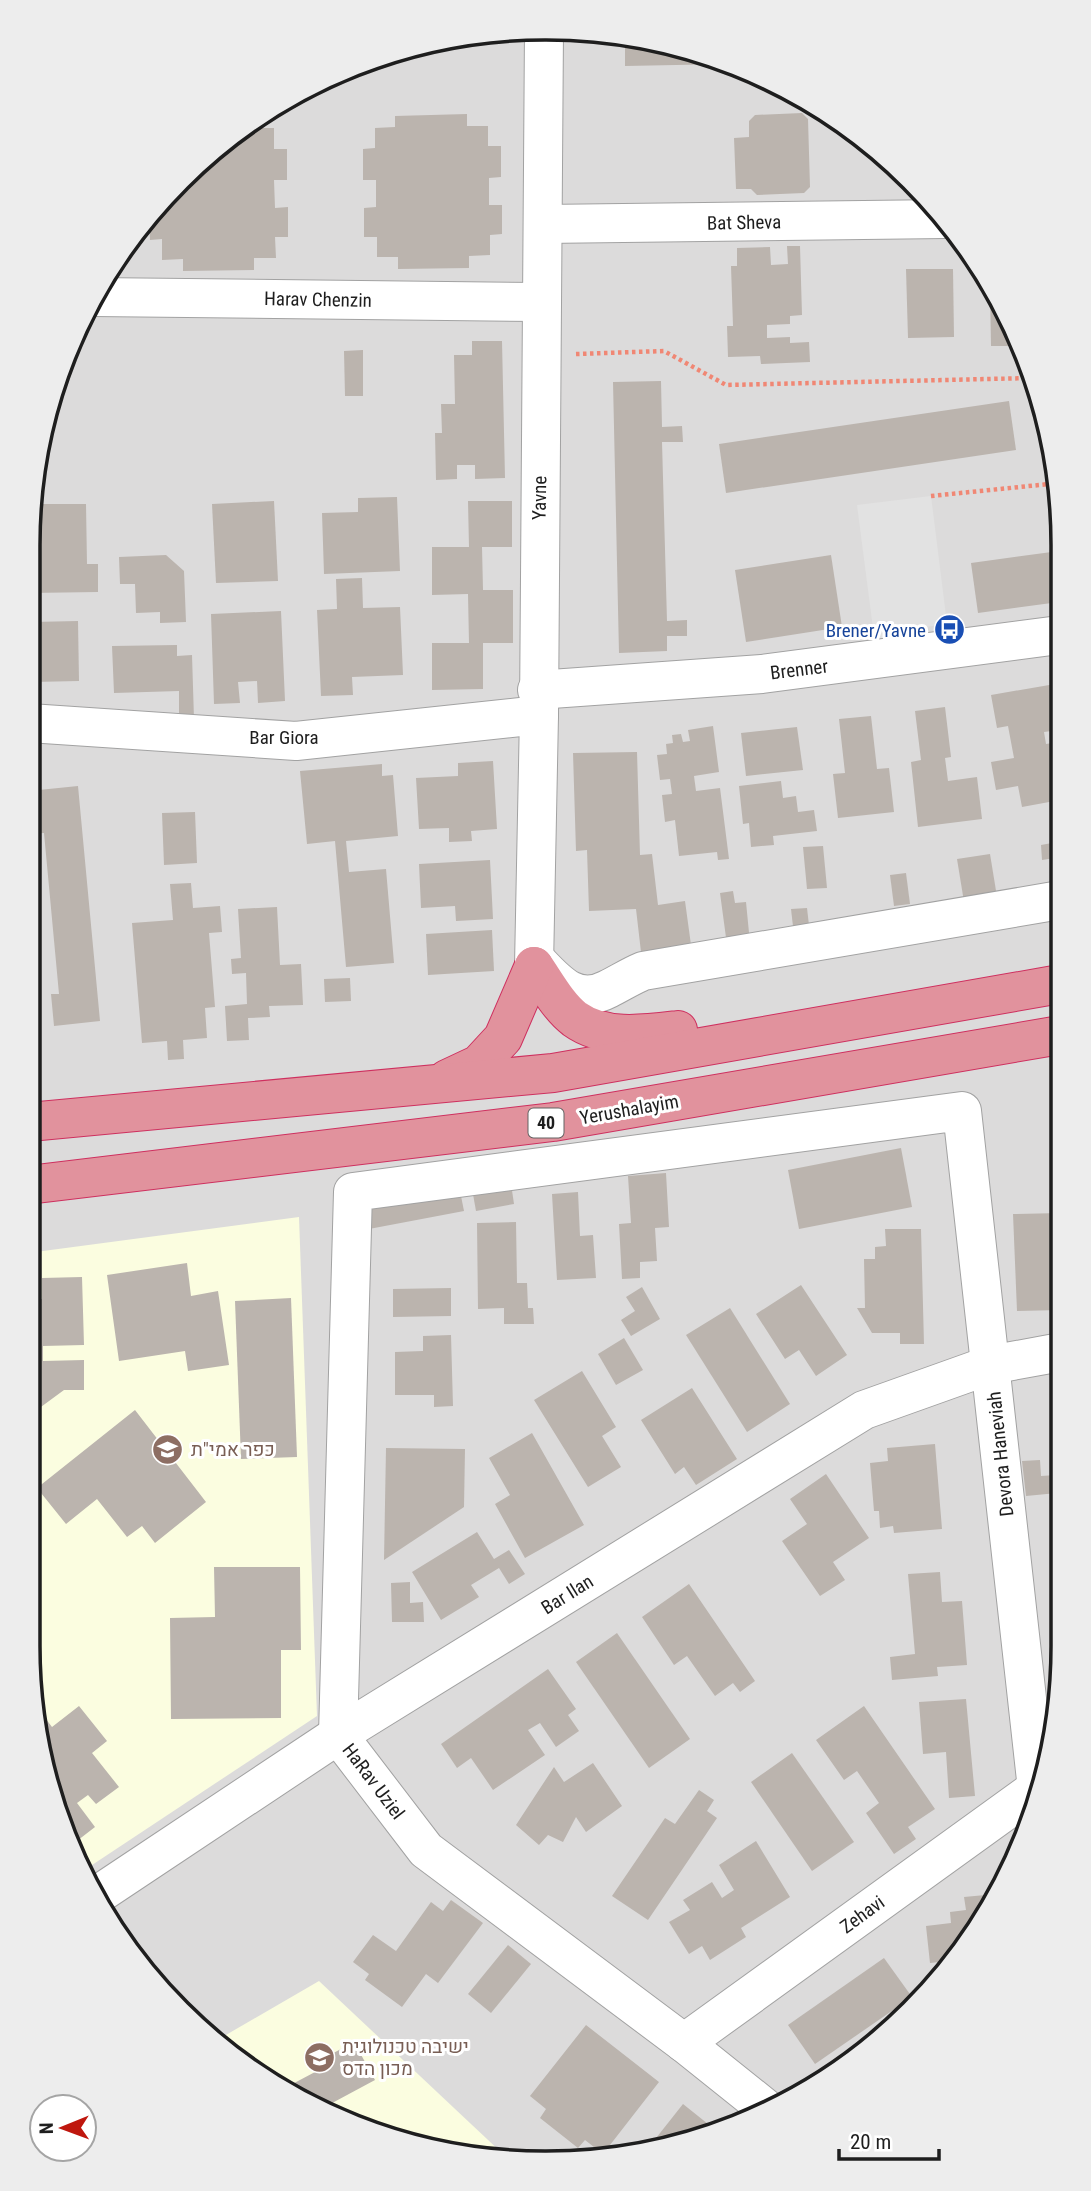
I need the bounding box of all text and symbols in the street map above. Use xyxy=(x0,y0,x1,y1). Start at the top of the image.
street label: Bat Sheva xyxy=(707,210,781,235)
street label: Harav Chenzin xyxy=(264,287,372,312)
street label: Yavne xyxy=(528,475,551,520)
bus stop icon: Brener/Yavne xyxy=(932,613,966,647)
place label: Brener/Yavne xyxy=(826,619,926,642)
street label: Brenner xyxy=(769,655,829,684)
street label: Bar Giora xyxy=(249,726,319,749)
street label: Yerushalayim xyxy=(578,1089,680,1130)
road number: 40 xyxy=(528,1108,564,1138)
street label: Devora Haneviah xyxy=(982,1390,1019,1518)
school or university icon: כפר אמי"ת xyxy=(151,1432,185,1466)
place label: כפר אמי"ת xyxy=(191,1438,275,1461)
street label: Bar Ilan xyxy=(537,1570,598,1619)
street label: HaRav Uziel xyxy=(338,1739,410,1824)
street label: Zehavi xyxy=(836,1891,889,1938)
place label: ישיבה טכנולוגית מכון הדס xyxy=(342,2035,469,2080)
school or university icon: ישיבה טכנולוגית מכון הדס xyxy=(302,2040,336,2074)
north arrow xyxy=(28,2093,98,2163)
scale bar xyxy=(839,2118,939,2162)
text: N xyxy=(35,2122,58,2134)
text: 20 m xyxy=(850,2130,891,2154)

